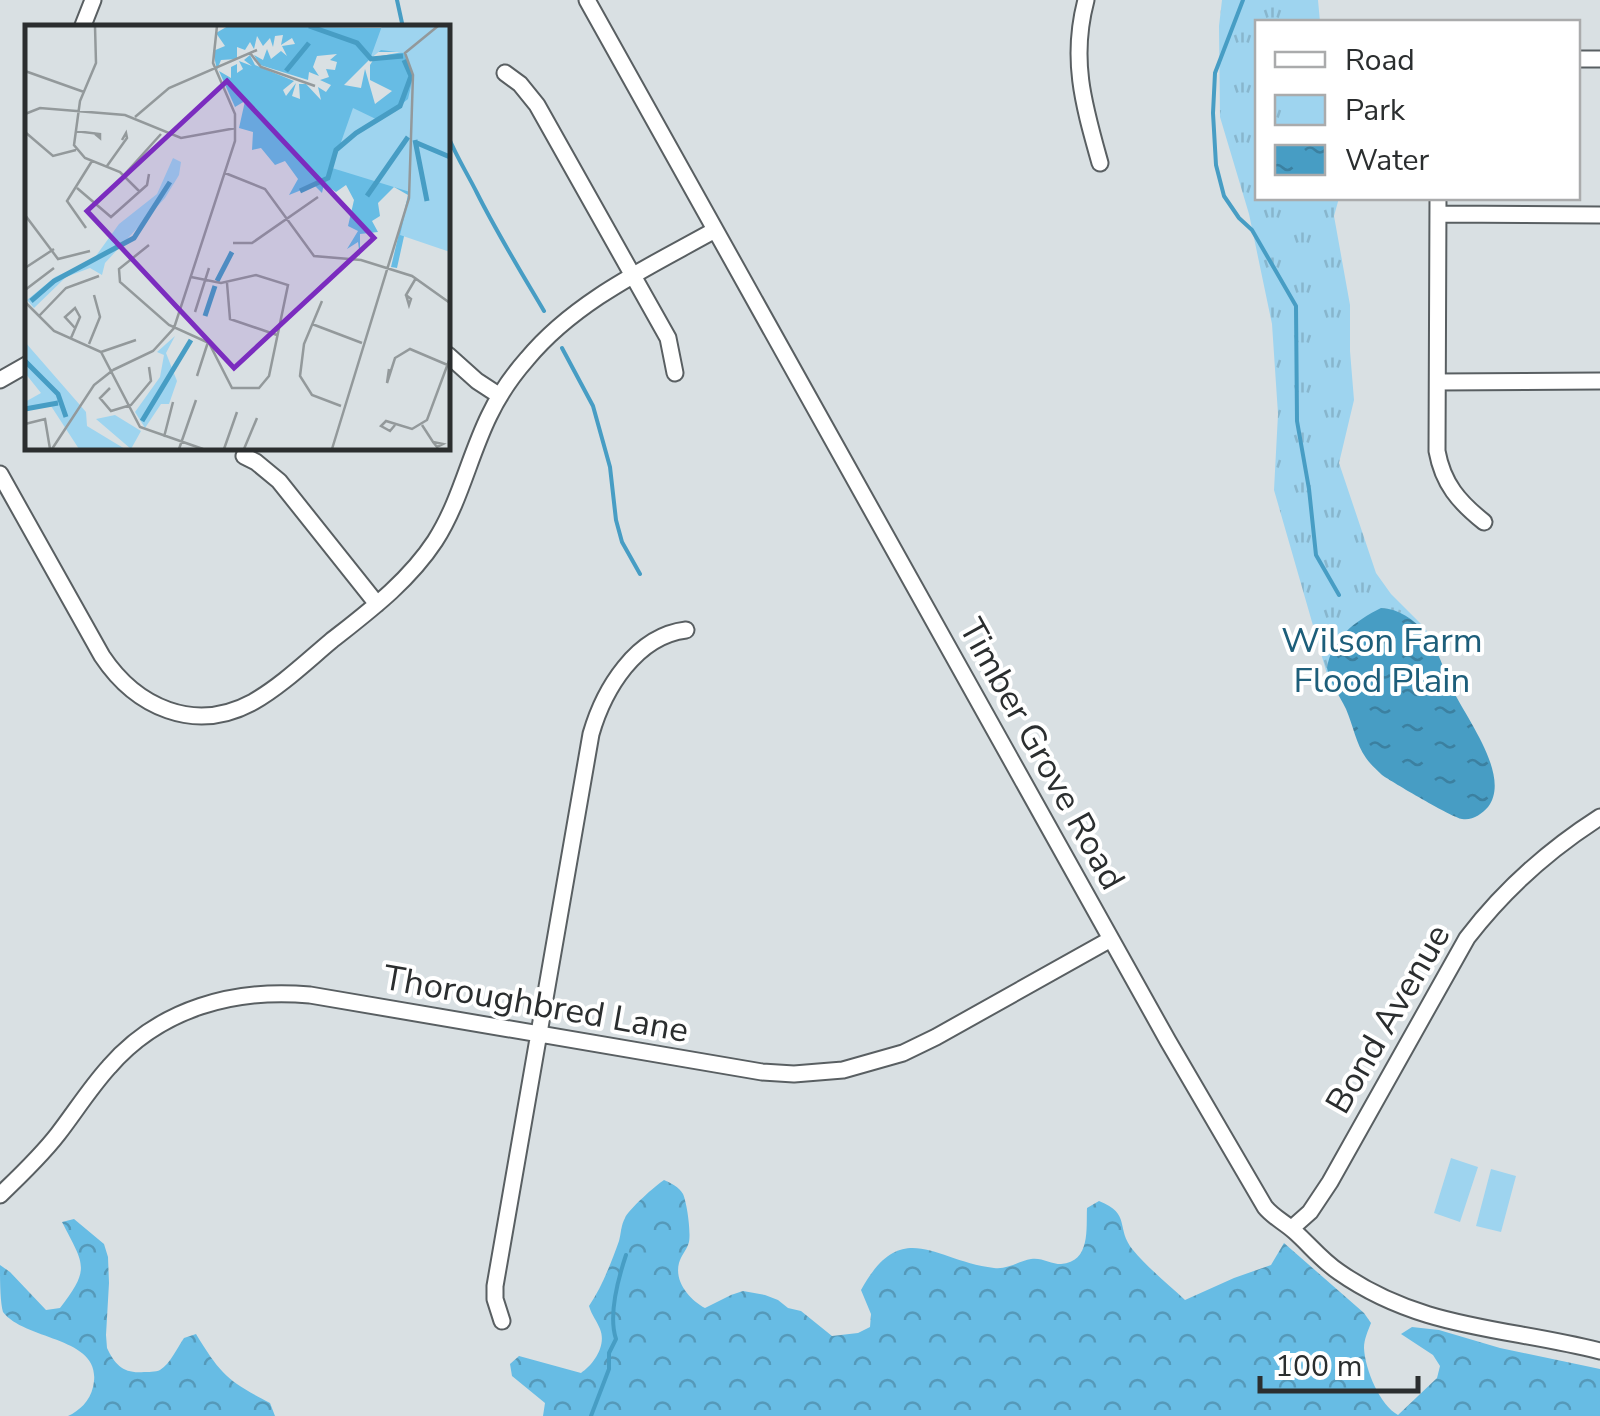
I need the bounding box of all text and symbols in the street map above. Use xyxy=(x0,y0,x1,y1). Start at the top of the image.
legend xyxy=(1255,20,1580,200)
inset map xyxy=(25,25,450,450)
text: Road xyxy=(1345,40,1415,81)
text: Park xyxy=(1345,90,1406,131)
text: Water xyxy=(1345,140,1430,181)
street label: Timber Grove Road xyxy=(948,610,1136,898)
park label: Wilson Farm Flood Plain xyxy=(1281,617,1483,704)
street label: Bond Avenue xyxy=(1315,916,1461,1122)
street label: Thoroughbred Lane xyxy=(380,954,692,1054)
scale bar xyxy=(1260,1331,1418,1393)
text: 100 m xyxy=(1275,1346,1362,1387)

